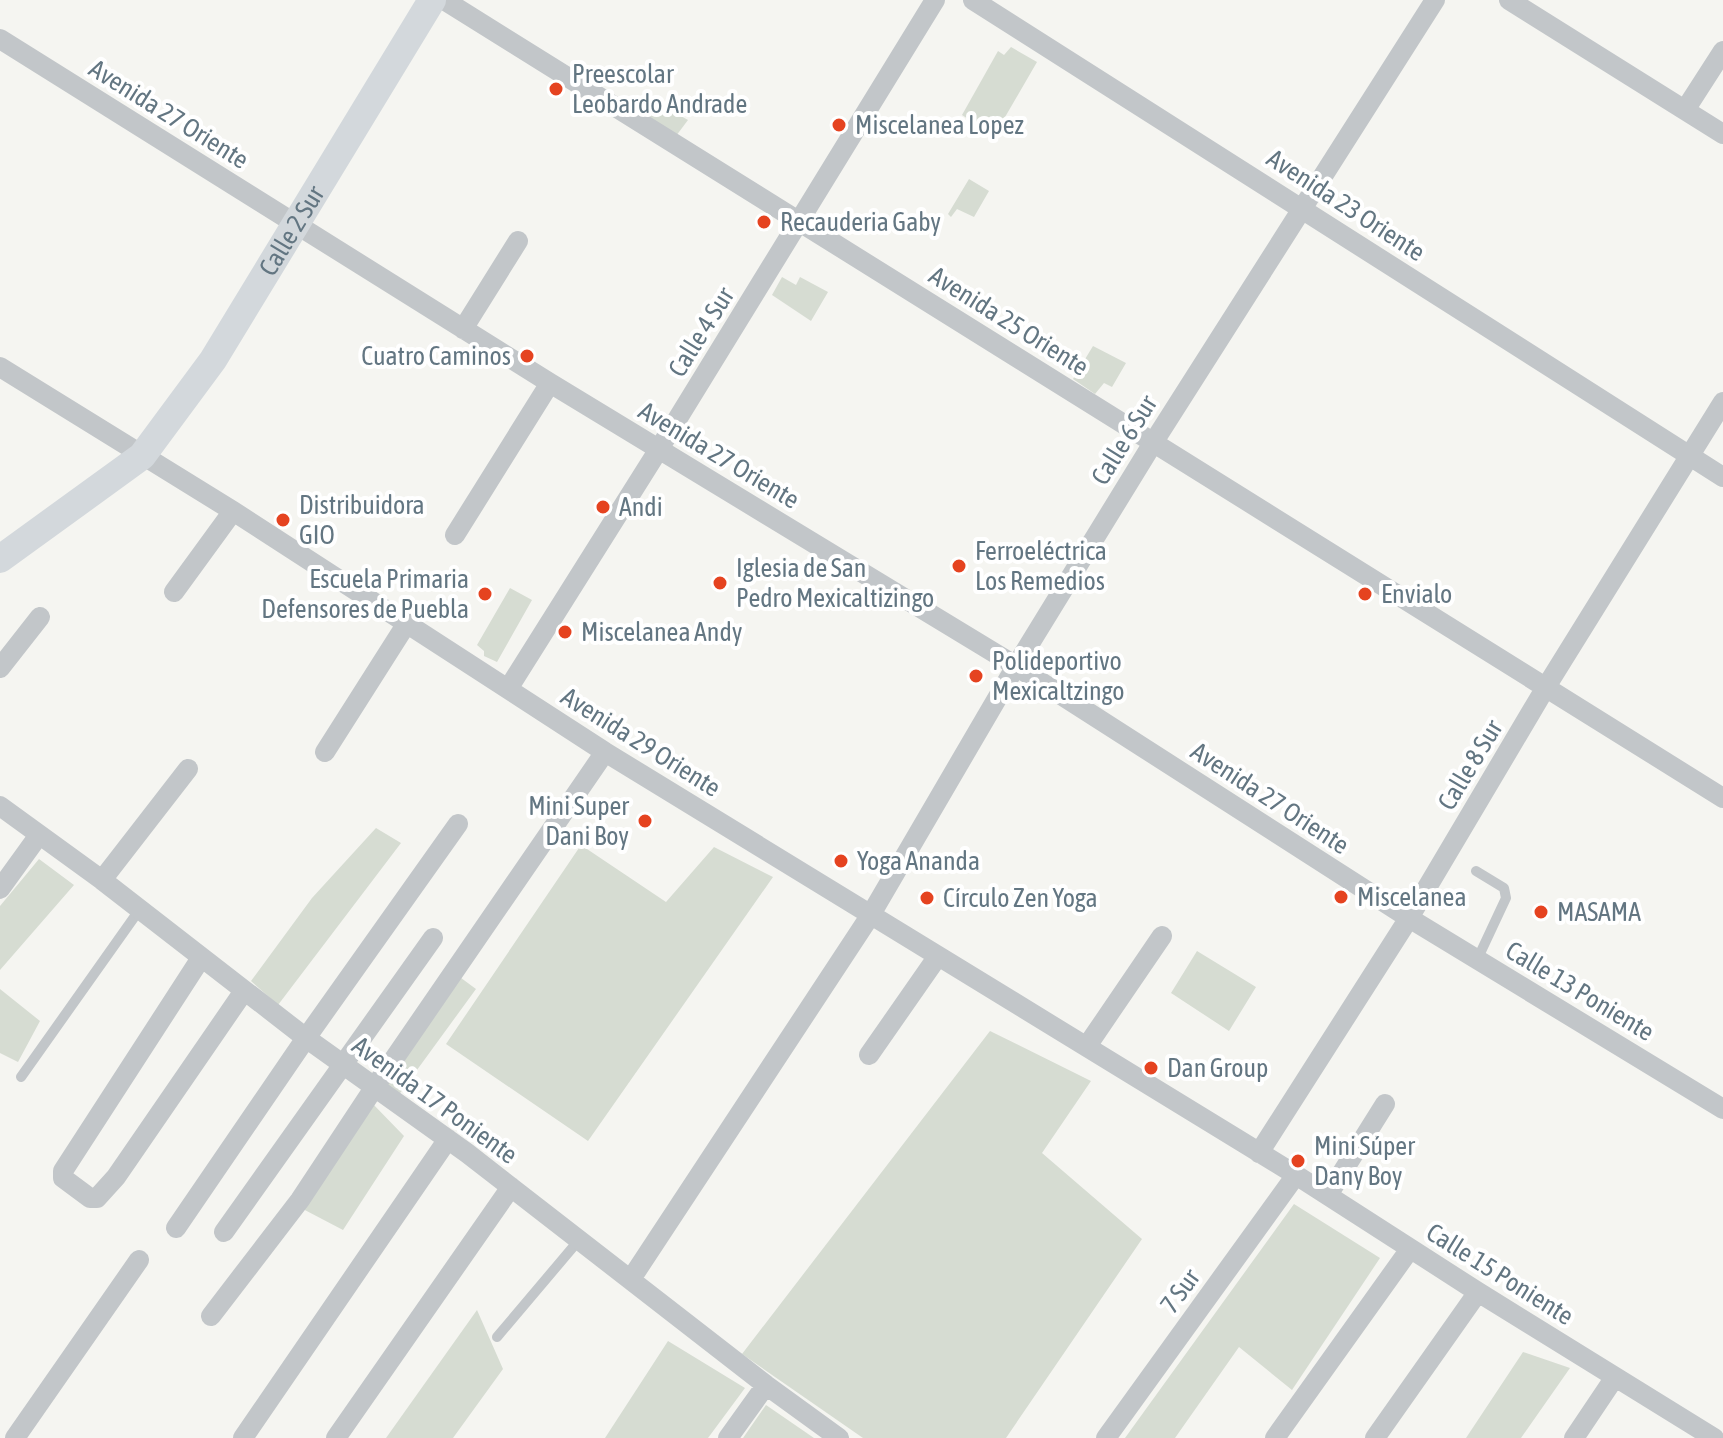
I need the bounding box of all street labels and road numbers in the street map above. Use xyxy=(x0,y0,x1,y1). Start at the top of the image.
street label: Avenida 27 Oriente xyxy=(84,53,254,175)
street label: Avenida 23 Oriente xyxy=(1262,143,1430,267)
street label: Calle 2 Sur xyxy=(253,180,330,281)
street label: Avenida 25 Oriente xyxy=(924,260,1094,382)
street label: Calle 4 Sur xyxy=(662,282,740,382)
street label: Calle 6 Sur xyxy=(1085,390,1163,490)
street label: Avenida 27 Oriente xyxy=(633,395,805,515)
street label: Avenida 29 Oriente xyxy=(556,681,726,803)
street label: Calle 8 Sur xyxy=(1431,714,1509,815)
street label: Avenida 27 Oriente xyxy=(1186,736,1354,860)
street label: Calle 13 Poniente xyxy=(1501,935,1659,1047)
street label: Avenida 17 Poniente xyxy=(347,1030,523,1170)
street label: Calle 15 Poniente xyxy=(1421,1217,1579,1331)
street label: 7 Sur xyxy=(1154,1263,1206,1319)

